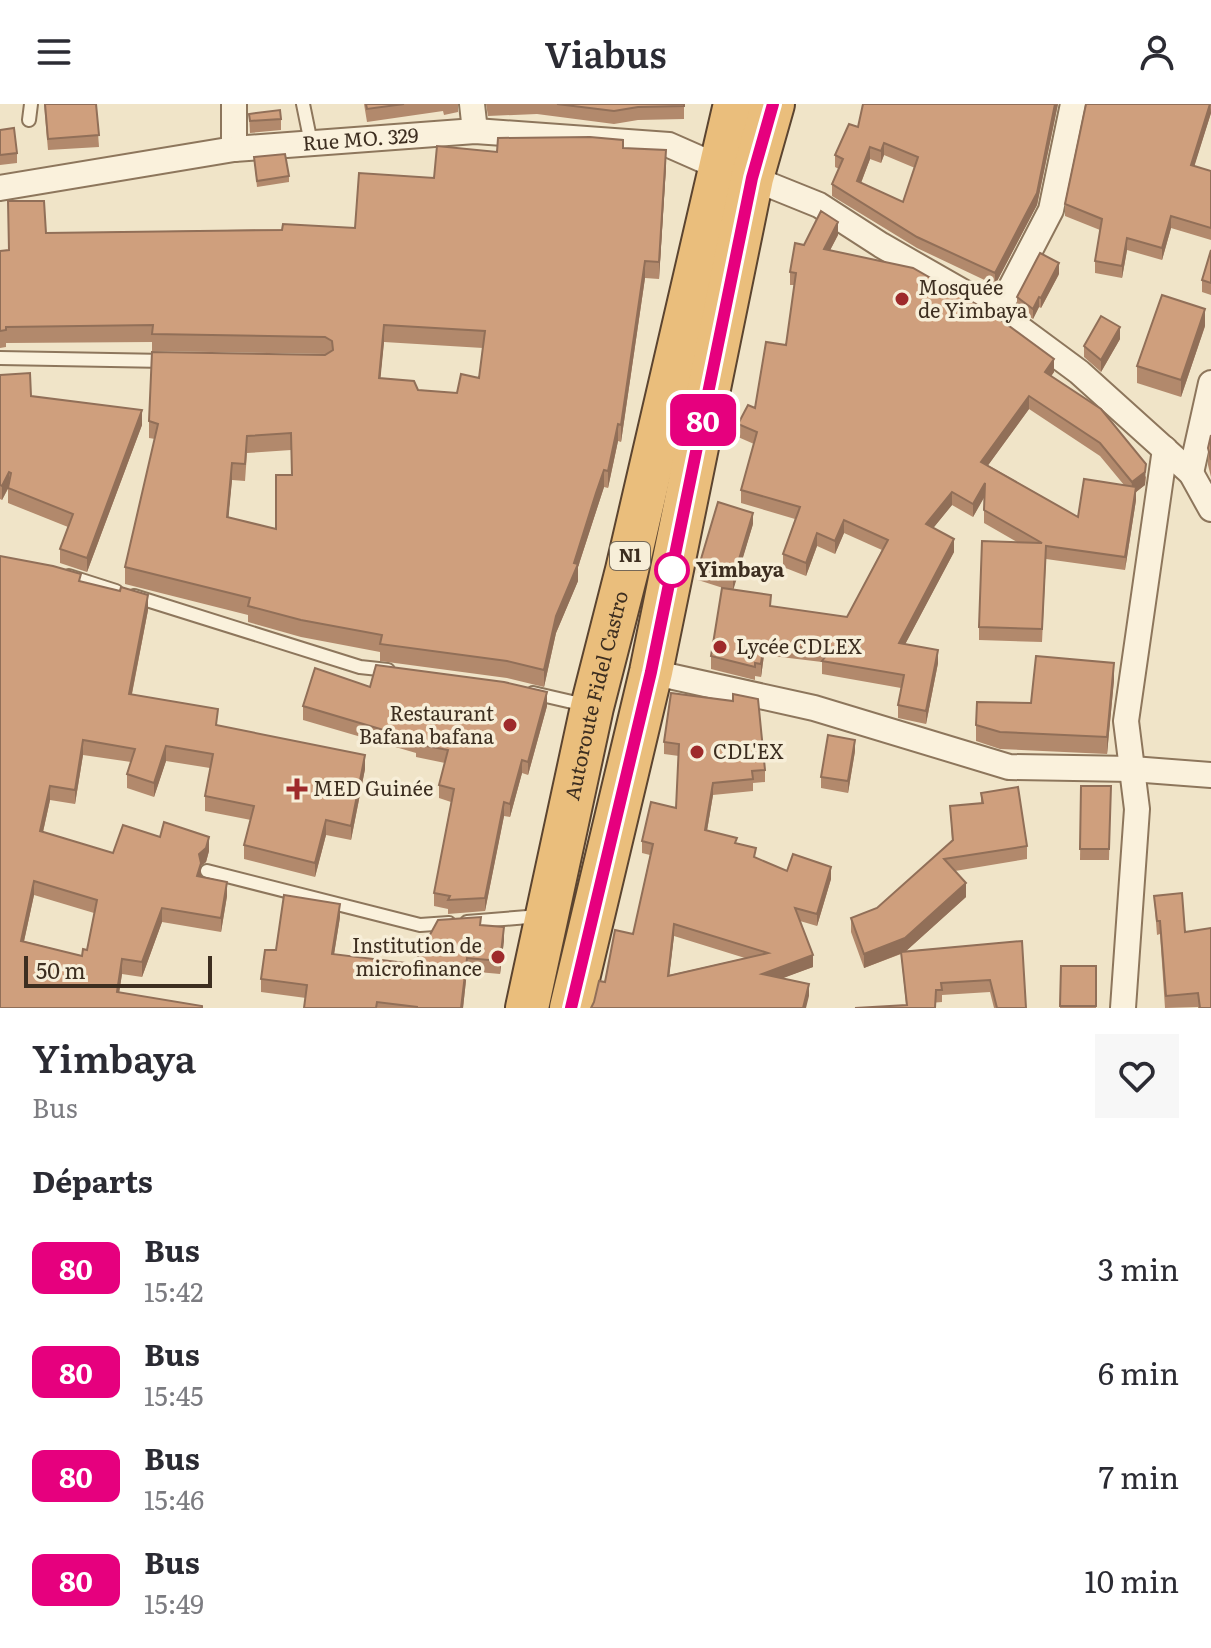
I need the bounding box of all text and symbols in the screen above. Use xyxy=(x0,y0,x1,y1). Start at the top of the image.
text: Viabus xyxy=(544,26,667,79)
icon: menu xyxy=(32,30,76,74)
icon: person xyxy=(1135,30,1179,74)
street label: Rue MO. 329 xyxy=(301,118,419,157)
place label: Mosquée de Yimbaya xyxy=(918,271,1028,324)
marker: Mosquée de Yimbaya xyxy=(893,290,911,308)
line badge: 80 xyxy=(667,394,739,446)
text: 80 xyxy=(686,399,720,441)
road number: N1 xyxy=(610,542,650,570)
marker: Yimbaya xyxy=(655,553,689,587)
place label: Yimbaya xyxy=(696,553,785,583)
street label: Autoroute Fidel Castro xyxy=(555,587,634,803)
place label: Lycée CDLEX xyxy=(736,630,862,660)
marker: Lycée CDLEX xyxy=(711,638,729,656)
place label: Restaurant Bafana bafana xyxy=(359,697,494,750)
marker: Restaurant Bafana bafana xyxy=(501,716,519,734)
place label: CDL'EX xyxy=(713,735,784,765)
marker: CDL'EX xyxy=(688,743,706,761)
place label: MED Guinée xyxy=(313,772,433,802)
marker: MED Guinée xyxy=(288,780,306,798)
place label: Institution de microfinance xyxy=(352,929,482,982)
marker: Institution de microfinance xyxy=(489,948,507,966)
scale bar xyxy=(24,952,212,988)
text: 50 m xyxy=(36,953,86,986)
text: Yimbaya xyxy=(32,1028,196,1085)
button: heart xyxy=(1095,1034,1179,1118)
text: Bus xyxy=(32,1087,77,1126)
text: Départs xyxy=(32,1158,153,1202)
text: Bus xyxy=(144,1227,200,1271)
text: 3 min xyxy=(1098,1246,1179,1290)
text: 80 xyxy=(59,1247,93,1289)
text: 15:42 xyxy=(144,1271,203,1310)
text: Bus xyxy=(144,1331,200,1375)
text: 6 min xyxy=(1098,1350,1179,1394)
text: 80 xyxy=(59,1351,93,1393)
text: 15:45 xyxy=(144,1375,203,1414)
text: Bus xyxy=(144,1435,200,1479)
text: 7 min xyxy=(1099,1454,1179,1498)
text: 80 xyxy=(59,1455,93,1497)
text: 15:46 xyxy=(144,1479,204,1518)
text: Bus xyxy=(144,1539,200,1583)
text: 10 min xyxy=(1085,1558,1179,1602)
text: 80 xyxy=(59,1559,93,1601)
text: 15:49 xyxy=(144,1583,204,1622)

